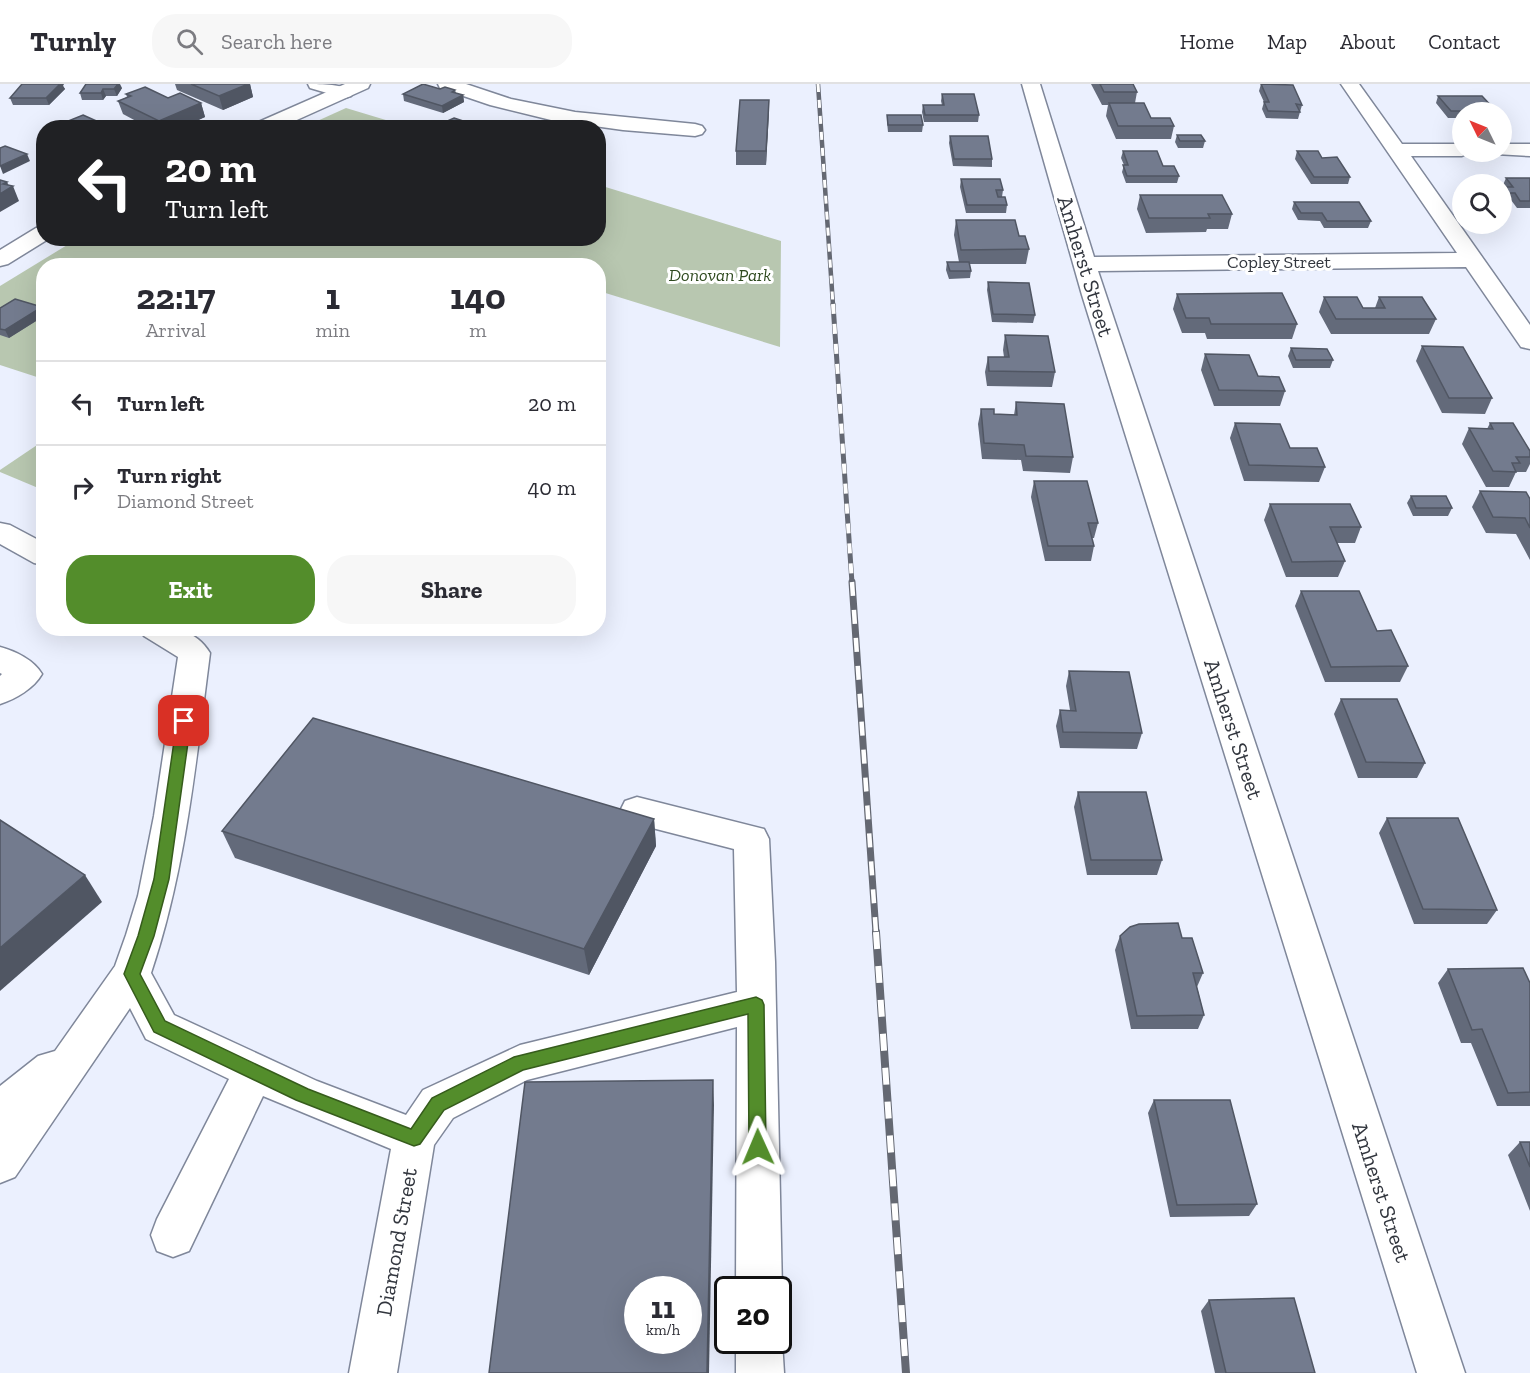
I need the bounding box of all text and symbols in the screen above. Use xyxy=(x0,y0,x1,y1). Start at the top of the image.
search box xyxy=(152,14,572,68)
text: Turnly xyxy=(30,25,116,58)
icon: search xyxy=(173,25,206,58)
text: Search here xyxy=(221,28,332,55)
text: Home xyxy=(1180,29,1234,54)
text: Map xyxy=(1267,29,1307,54)
text: About xyxy=(1340,29,1395,54)
text: Contact xyxy=(1428,29,1500,54)
north arrow xyxy=(1452,102,1512,162)
map controls xyxy=(1452,102,1512,234)
text: 20 m xyxy=(165,142,256,193)
icon: left xyxy=(66,144,144,222)
button: search xyxy=(1452,174,1512,234)
street label: Amherst Street xyxy=(1051,192,1120,341)
text: Turn left xyxy=(165,193,268,225)
street label: Copley Street xyxy=(1227,251,1331,273)
park label: Donovan Park xyxy=(669,264,771,286)
text: 22:17 xyxy=(136,275,215,318)
text: 1 xyxy=(325,275,340,318)
text: 140 xyxy=(450,275,506,318)
text: Arrival xyxy=(146,318,206,342)
text: min xyxy=(316,318,350,342)
text: m xyxy=(469,318,487,342)
icon: left xyxy=(66,387,99,420)
text: Turn left xyxy=(117,390,204,417)
text: 20 m xyxy=(528,390,576,417)
text: Turn right xyxy=(117,462,221,489)
icon: right xyxy=(66,471,99,504)
text: 40 m xyxy=(527,474,576,501)
text: Diamond Street xyxy=(117,489,254,513)
button: Exit xyxy=(66,555,315,624)
button: Share xyxy=(327,555,576,624)
street label: Amherst Street xyxy=(1198,656,1269,804)
pin xyxy=(158,695,209,746)
icon: arrive xyxy=(167,704,200,737)
position arrow xyxy=(726,1115,790,1179)
street label: Amherst Street xyxy=(1346,1119,1417,1267)
street label: Diamond Street xyxy=(370,1165,423,1318)
speed limit sign: 20 xyxy=(714,1276,792,1354)
text: 11 xyxy=(651,1290,675,1326)
text: km/h xyxy=(646,1321,680,1339)

